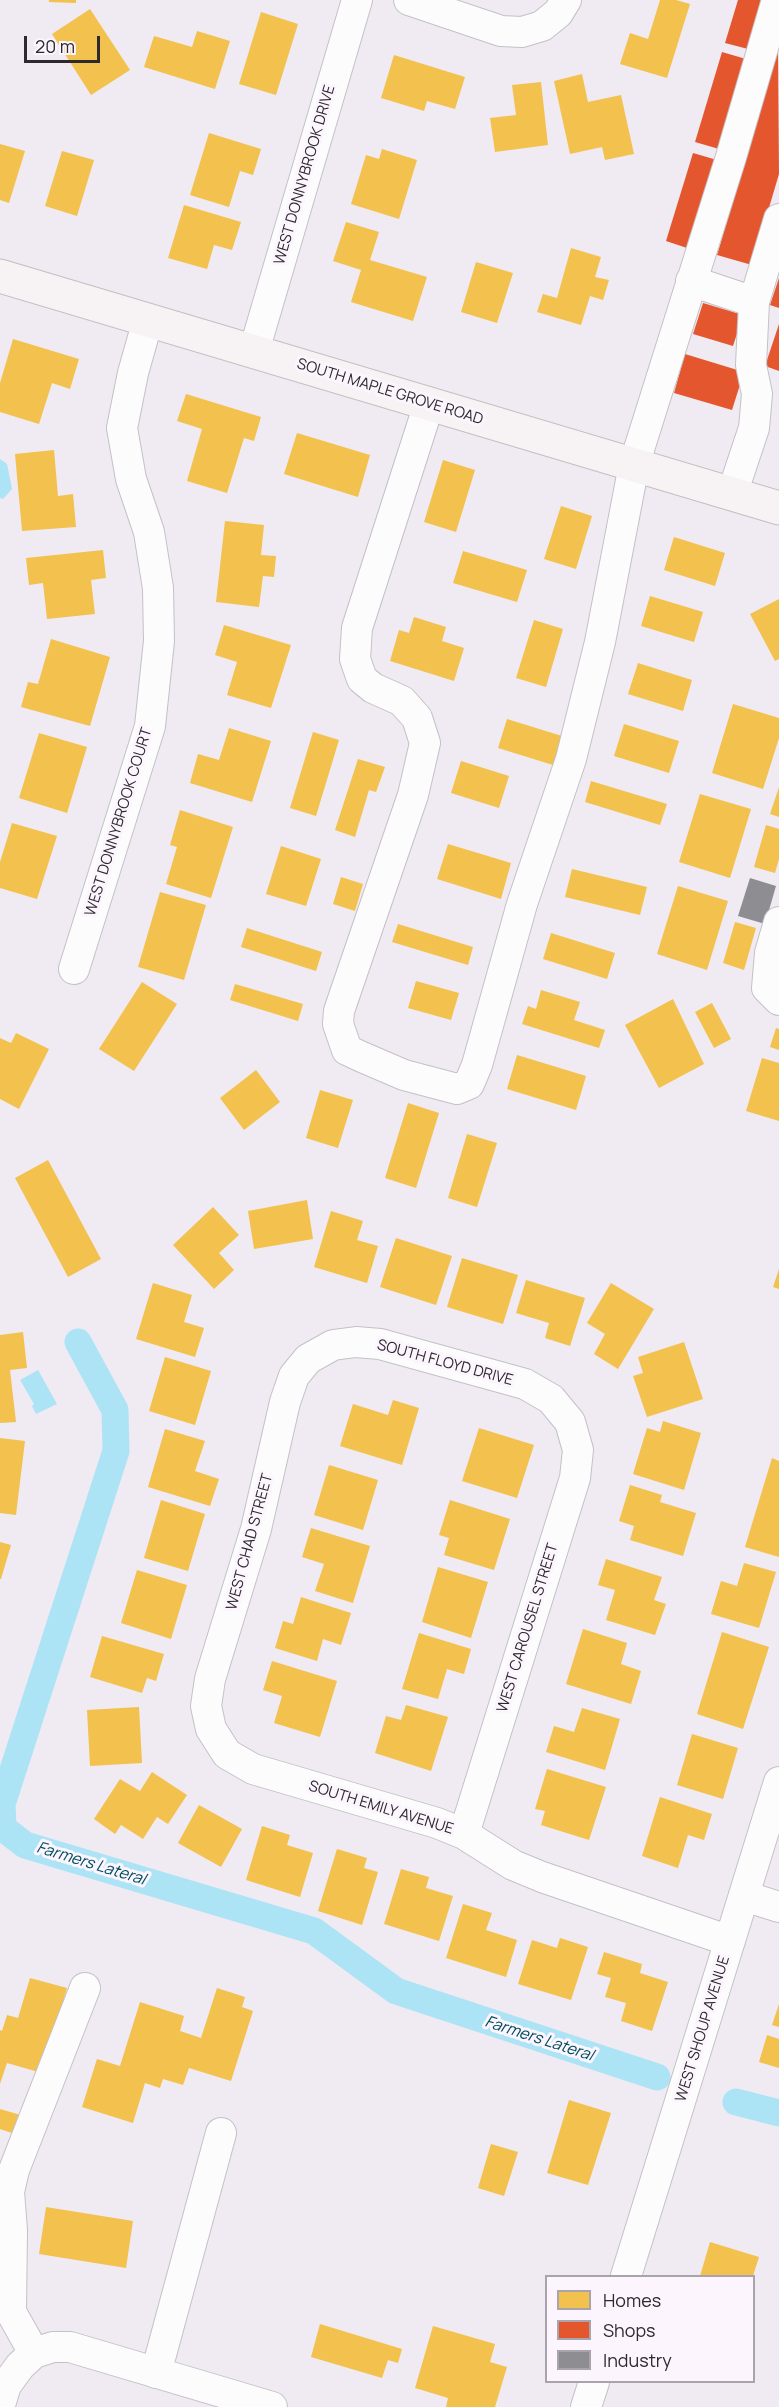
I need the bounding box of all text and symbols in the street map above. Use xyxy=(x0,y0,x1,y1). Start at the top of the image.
scale bar xyxy=(27,24,104,62)
text: 20 m xyxy=(35,34,75,58)
street label: WEST DONNYBROOK DRIVE xyxy=(271,83,339,267)
street label: SOUTH MAPLE GROVE ROAD xyxy=(295,355,485,429)
street label: WEST DONNYBROOK COURT xyxy=(82,726,156,918)
street label: SOUTH FLOYD DRIVE xyxy=(375,1336,515,1390)
street label: WEST CHAD STREET xyxy=(223,1472,277,1612)
street label: WEST CAROUSEL STREET xyxy=(494,1541,562,1715)
street label: SOUTH EMILY AVENUE xyxy=(306,1777,456,1839)
water label: Farmers Lateral xyxy=(34,1838,148,1890)
street label: WEST SHOUP AVENUE xyxy=(672,1954,734,2104)
water label: Farmers Lateral xyxy=(482,2012,596,2066)
legend xyxy=(545,2275,755,2383)
text: Homes xyxy=(603,2288,661,2312)
text: Shops xyxy=(603,2318,655,2342)
text: Industry xyxy=(603,2348,672,2372)

